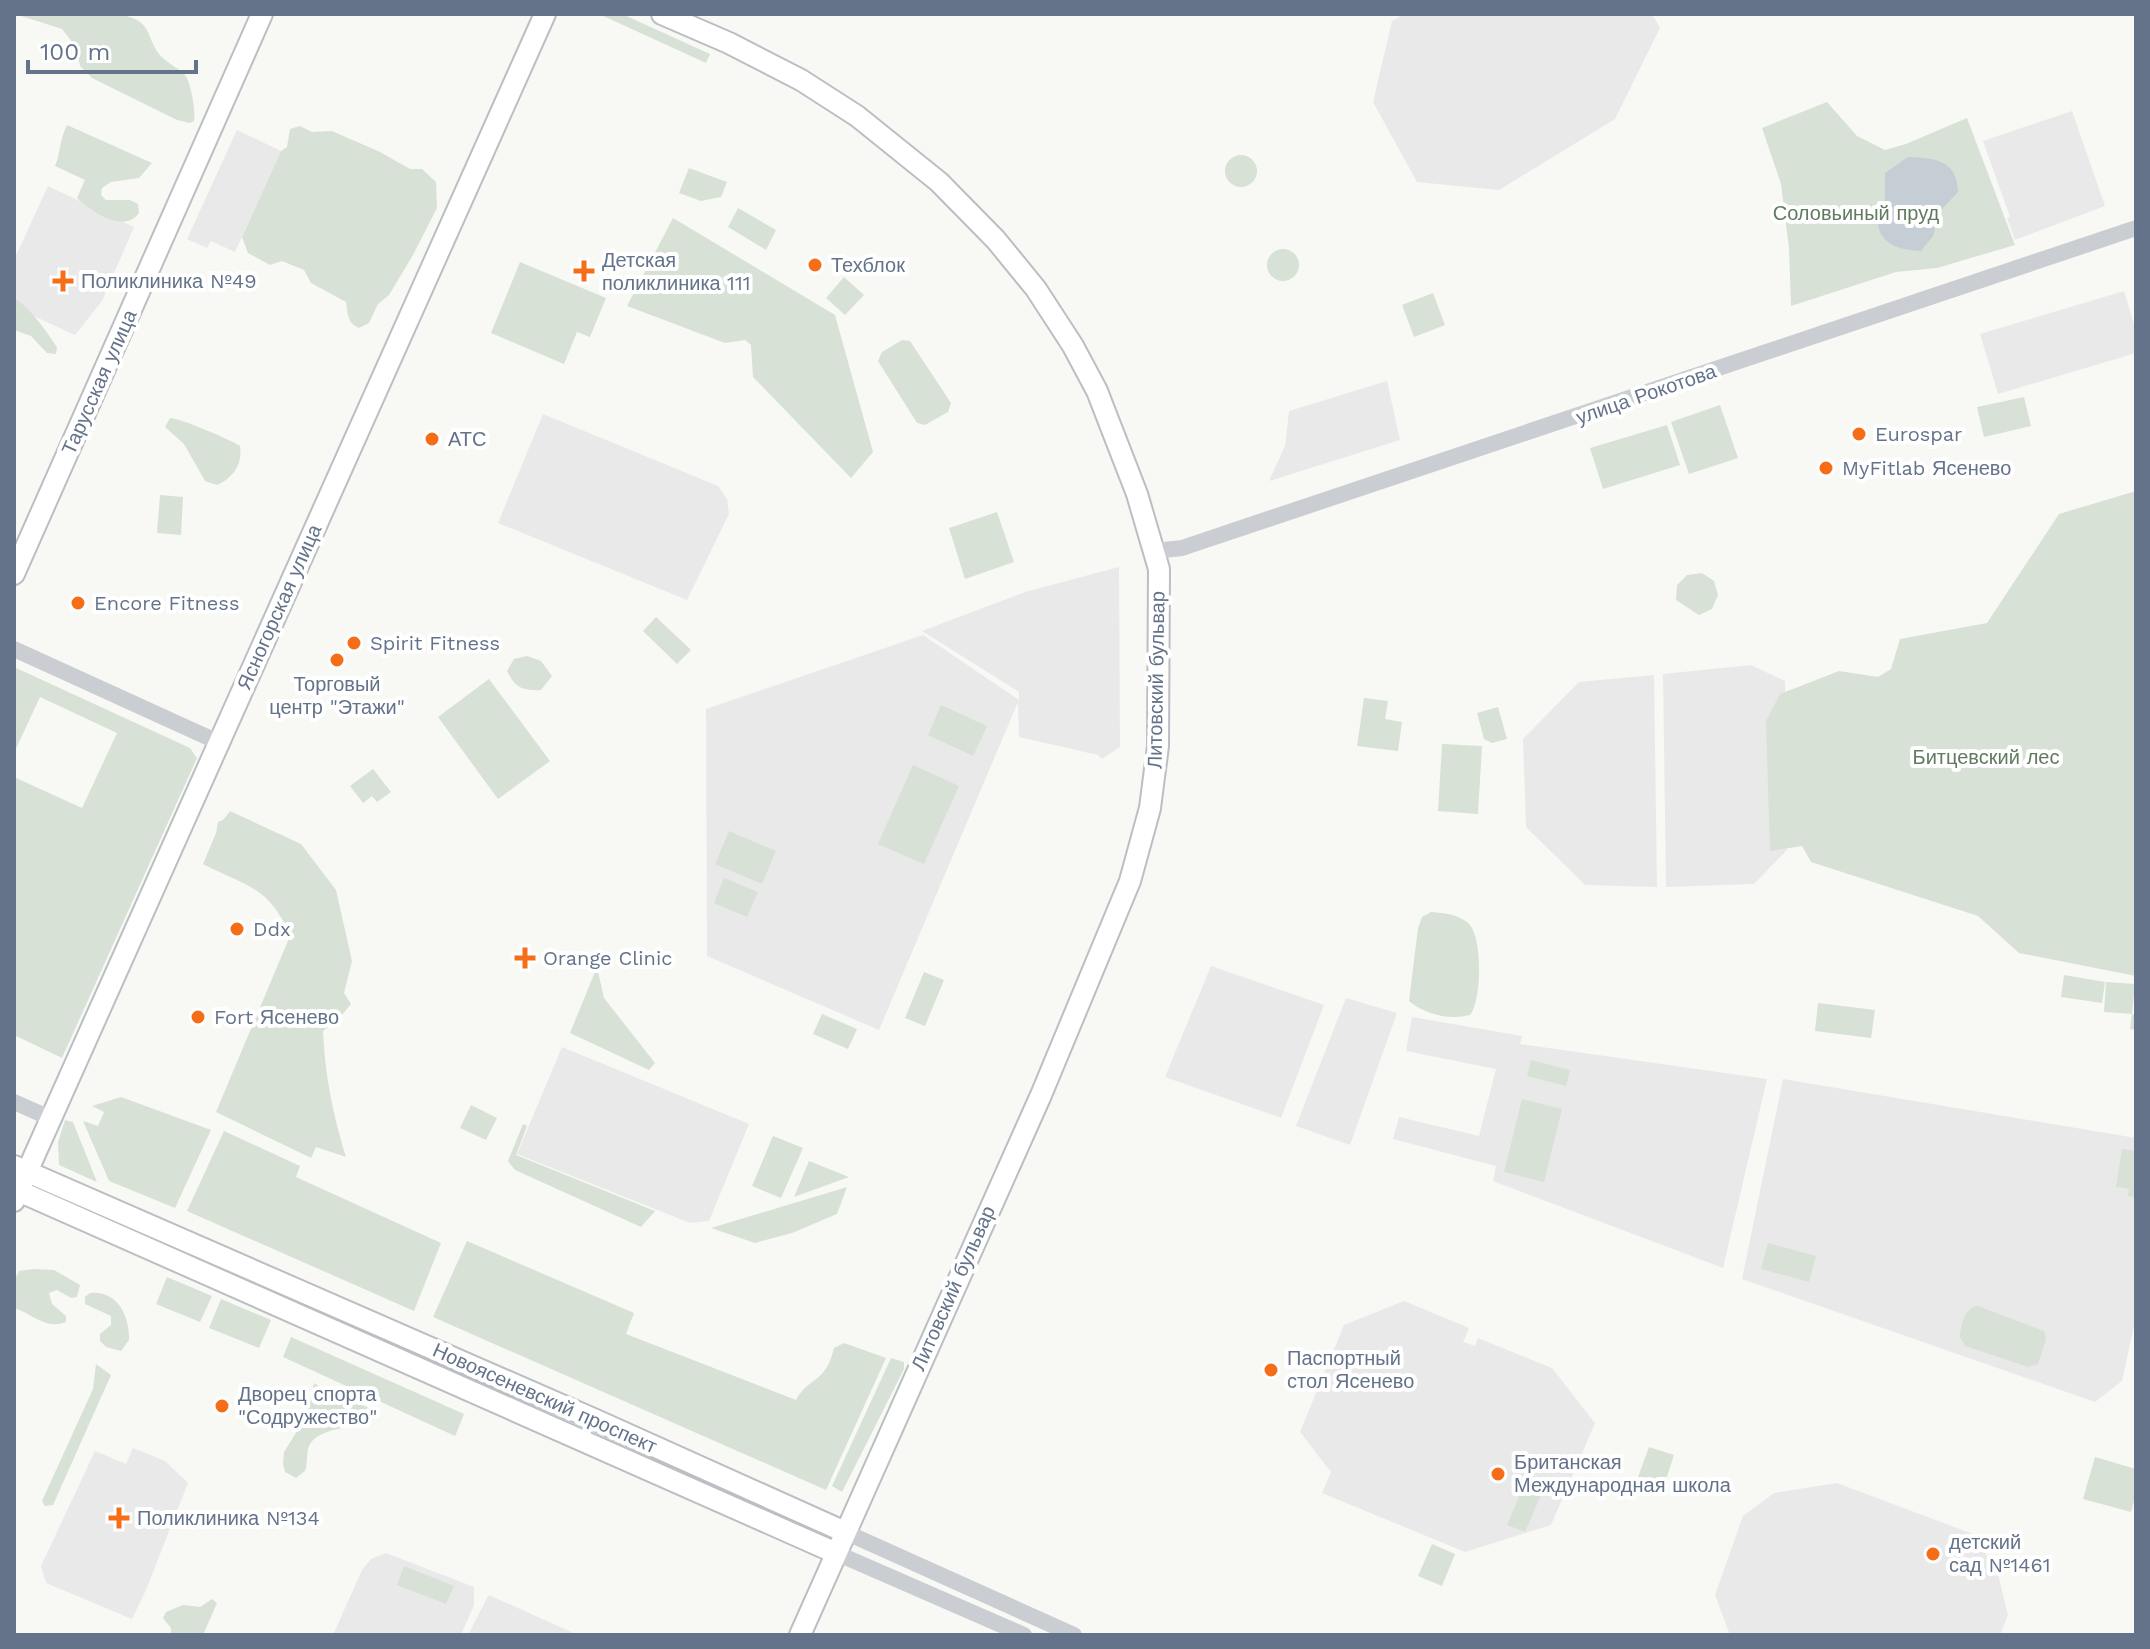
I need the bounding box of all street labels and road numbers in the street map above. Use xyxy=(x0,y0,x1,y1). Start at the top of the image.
street label: Тарусская улица xyxy=(56,305,142,458)
street label: улица Рокотова xyxy=(1573,359,1720,429)
street label: Ясногорская улица xyxy=(232,520,327,693)
street label: Литовский бульвар xyxy=(1142,591,1170,769)
street label: Литовский бульвар xyxy=(906,1202,1000,1374)
street label: Новоясеневский проспект xyxy=(429,1338,661,1458)

